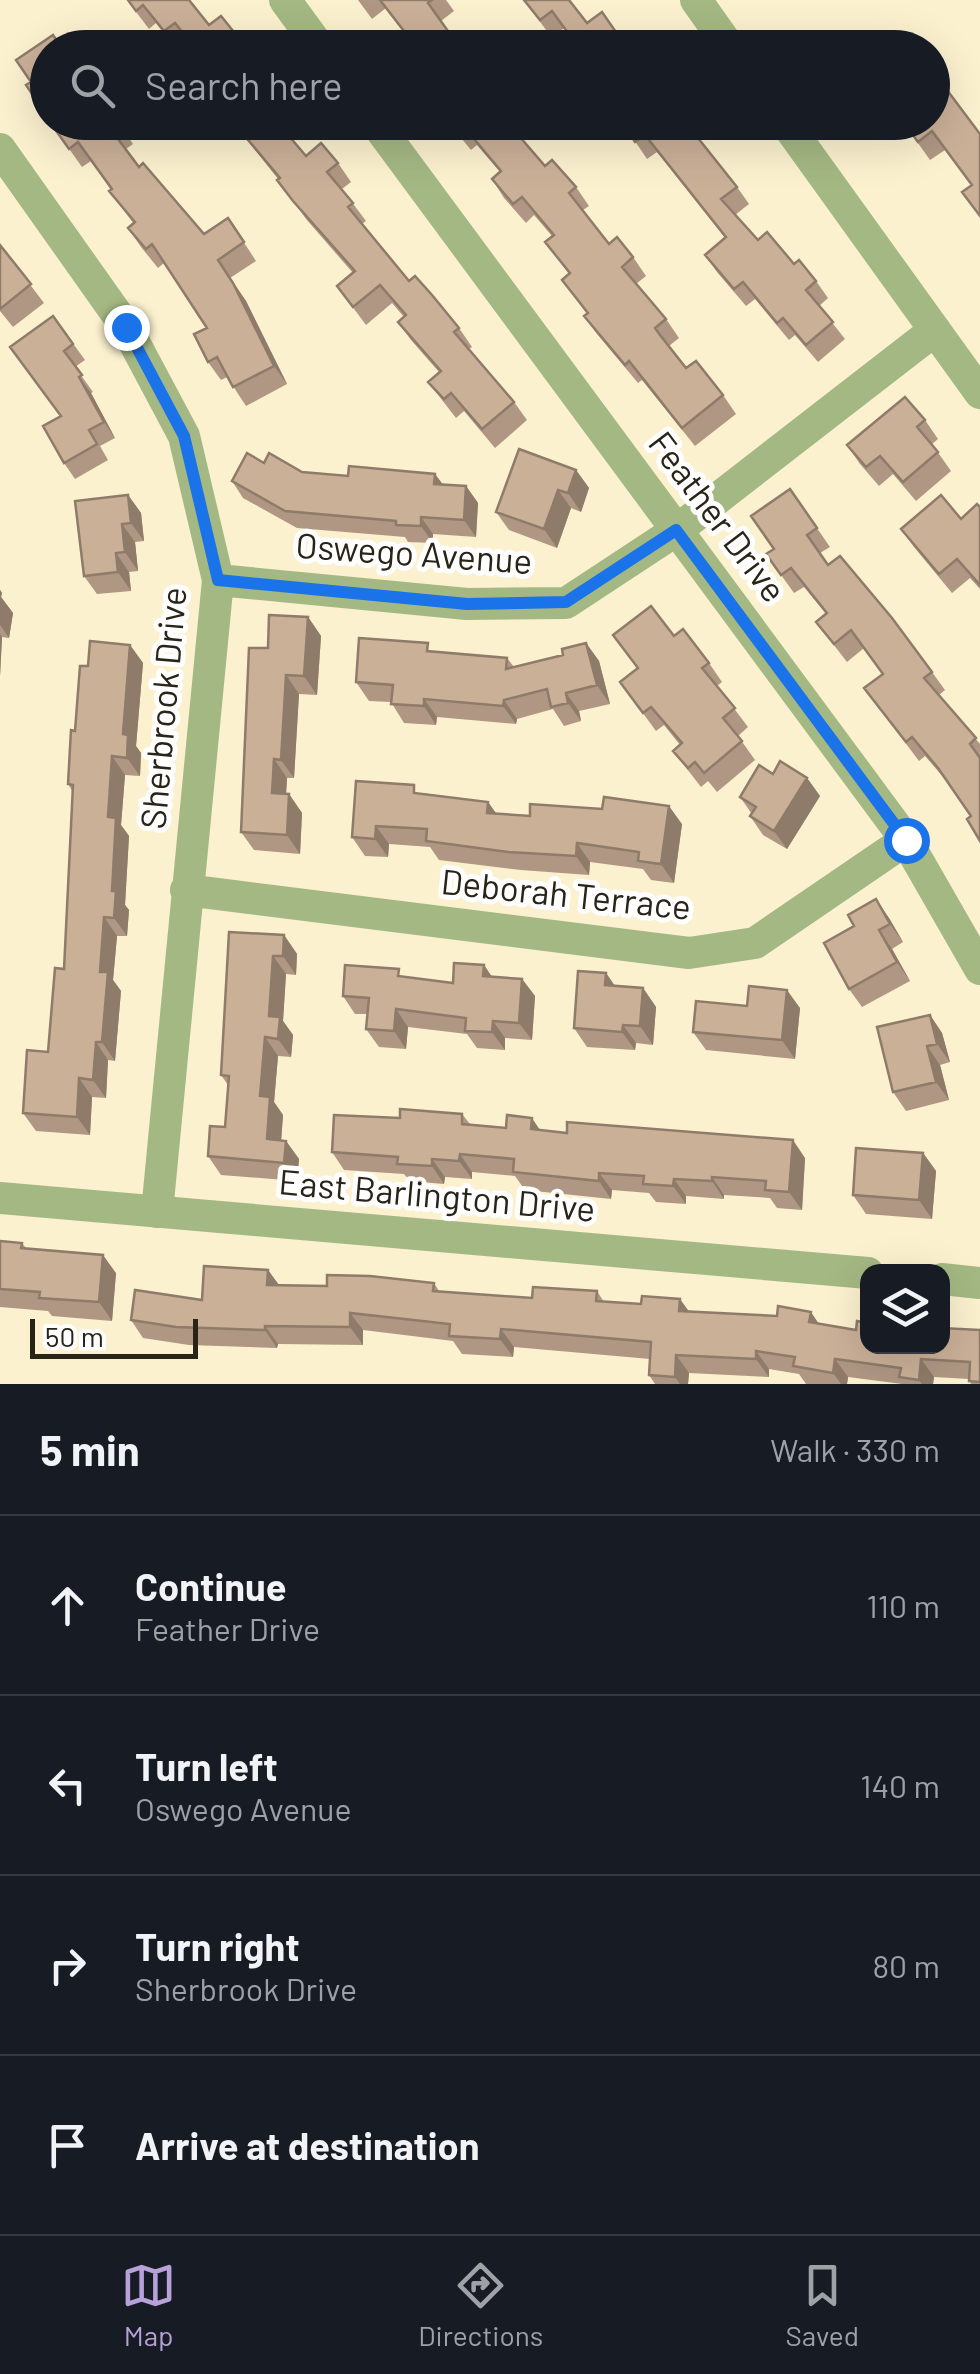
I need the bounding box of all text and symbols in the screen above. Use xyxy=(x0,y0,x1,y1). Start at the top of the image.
search box xyxy=(30,30,950,140)
icon: search xyxy=(65,58,120,113)
text: Search here xyxy=(145,62,343,108)
route end xyxy=(104,305,150,351)
street label: Feather Drive xyxy=(641,422,796,609)
street label: Oswego Avenue xyxy=(295,523,534,581)
street label: Sherbrook Drive xyxy=(131,585,194,831)
route start xyxy=(884,818,930,864)
street label: Deborah Terrace xyxy=(439,859,693,927)
street label: East Barlington Drive xyxy=(277,1159,597,1229)
map controls xyxy=(860,1264,950,1354)
button: layers xyxy=(860,1264,950,1354)
scale bar xyxy=(30,1314,198,1358)
text: 50 m xyxy=(45,1319,104,1353)
text: 5 min xyxy=(40,1424,140,1474)
text: Walk · 330 m xyxy=(770,1430,940,1468)
text: Continue xyxy=(135,1563,286,1609)
icon: ahead xyxy=(40,1578,95,1633)
text: 110 m xyxy=(867,1586,940,1624)
text: Feather Drive xyxy=(135,1609,320,1647)
text: Turn left xyxy=(135,1743,278,1789)
icon: left xyxy=(40,1758,95,1813)
text: 140 m xyxy=(860,1766,940,1804)
text: Oswego Avenue xyxy=(135,1789,352,1827)
text: Turn right xyxy=(135,1923,300,1969)
icon: right xyxy=(40,1938,95,1993)
text: 80 m xyxy=(872,1946,940,1984)
text: Sherbrook Drive xyxy=(135,1969,357,2007)
icon: arrive xyxy=(40,2118,95,2173)
text: Arrive at destination xyxy=(135,2122,480,2168)
tab: Map xyxy=(121,2258,176,2352)
tab: Directions xyxy=(418,2258,543,2352)
tab: Saved xyxy=(785,2258,859,2352)

